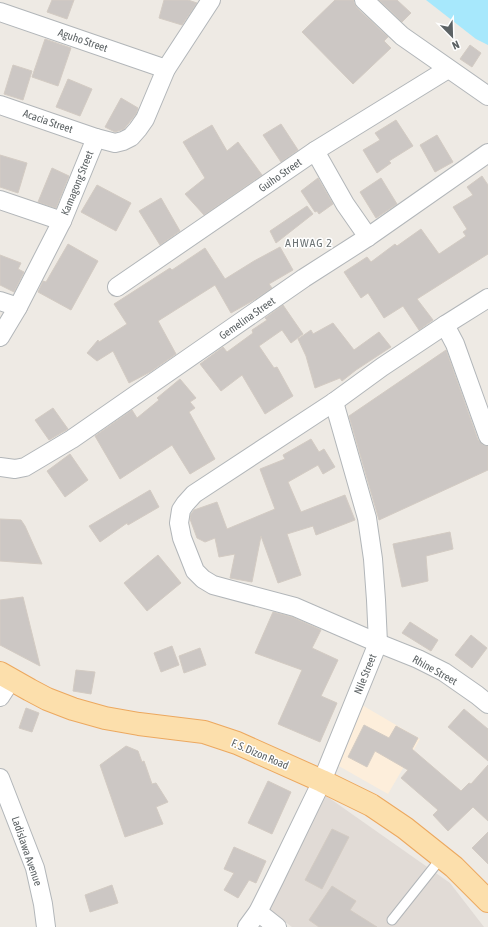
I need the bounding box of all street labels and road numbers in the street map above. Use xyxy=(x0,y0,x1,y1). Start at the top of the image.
street label: Aguho Street xyxy=(57,26,109,54)
street label: Acacia Street xyxy=(21,107,75,135)
street label: Kamagong Street xyxy=(59,149,95,217)
street label: Guiho Street xyxy=(256,156,304,194)
street label: Gemelina Street xyxy=(217,294,277,342)
street label: Nile Street xyxy=(351,652,379,696)
street label: Rhine Street xyxy=(411,653,459,687)
street label: F. S. Dizon Road xyxy=(230,737,290,771)
street label: Ladislawa Avenue xyxy=(10,815,44,887)

